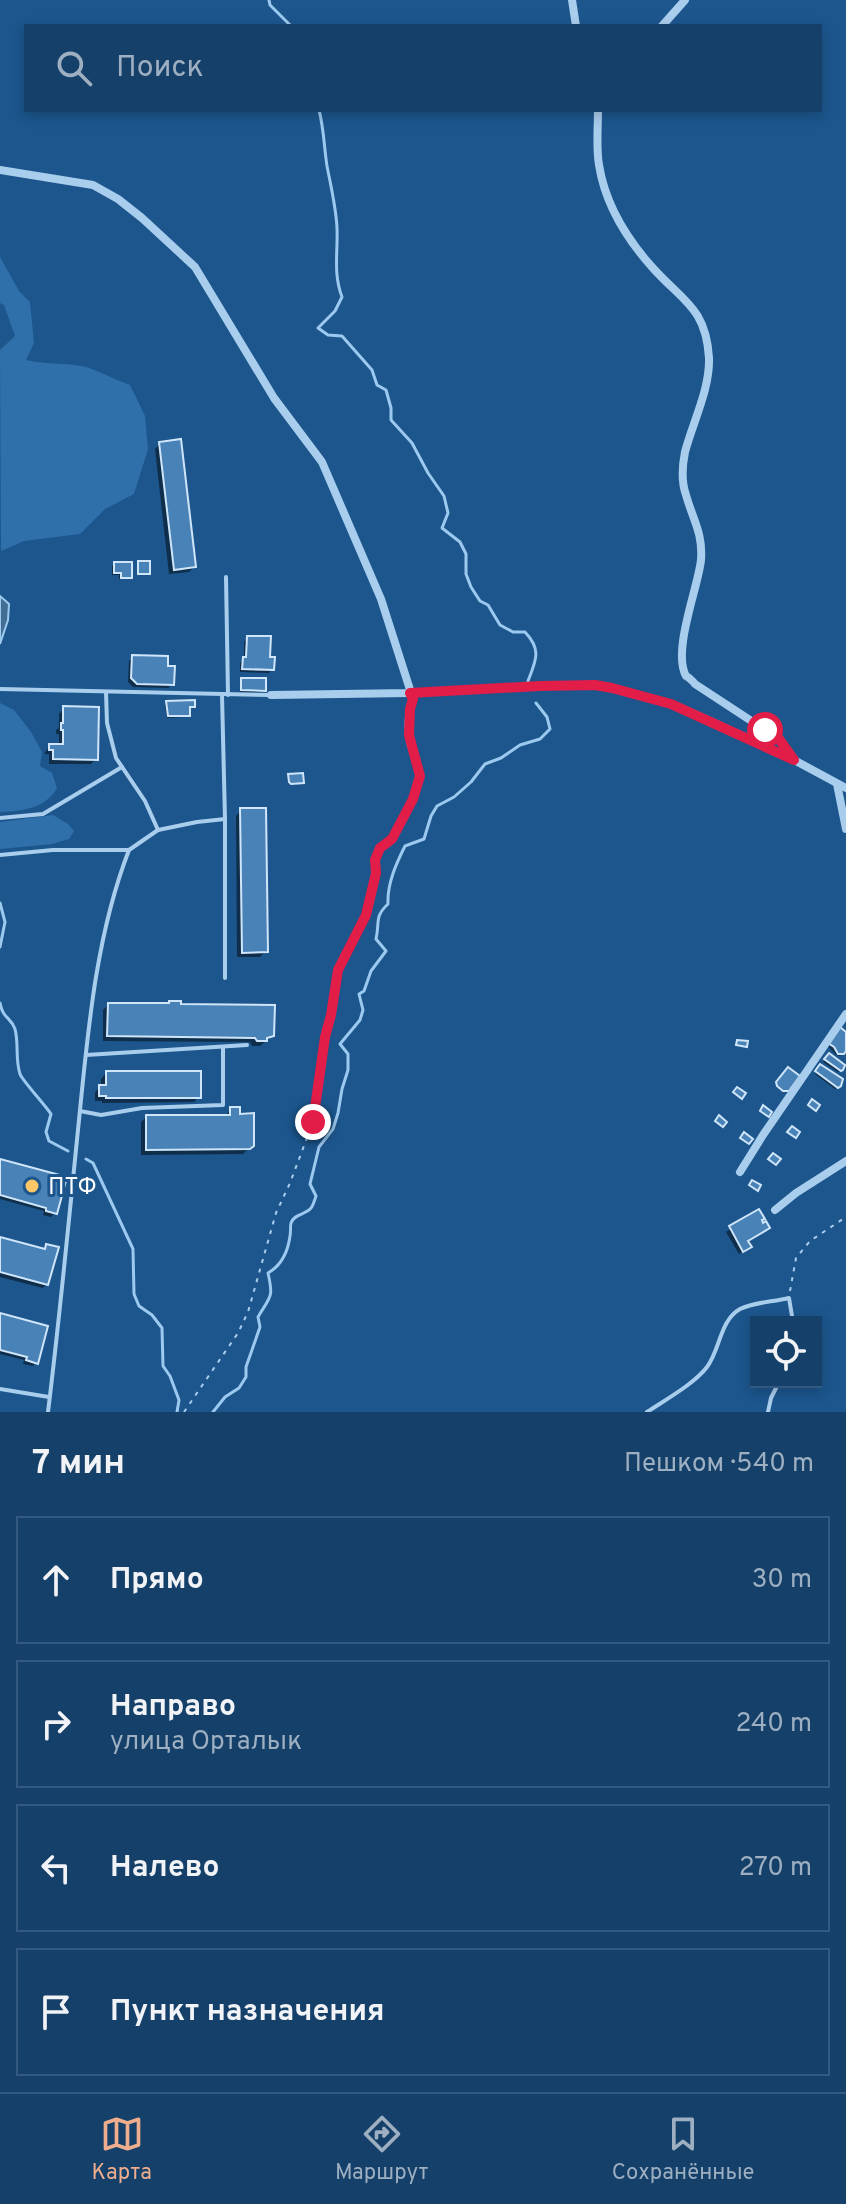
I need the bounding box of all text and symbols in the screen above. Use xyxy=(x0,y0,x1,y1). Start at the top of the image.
search box xyxy=(24,24,822,112)
icon: search xyxy=(52,46,96,90)
text: Поиск xyxy=(116,50,204,87)
route start xyxy=(747,712,783,748)
route end xyxy=(295,1104,331,1140)
place label: ПТФ xyxy=(48,1173,97,1203)
marker: ПТФ xyxy=(23,1177,41,1195)
map controls xyxy=(750,1316,822,1388)
button: locate xyxy=(750,1316,822,1388)
text: 7 мин xyxy=(32,1443,125,1486)
text: Пешком · 540 m xyxy=(624,1448,814,1481)
icon: ahead xyxy=(34,1558,78,1602)
text: Прямо xyxy=(110,1562,204,1599)
text: 30 m xyxy=(752,1564,812,1597)
text: Направо xyxy=(110,1689,236,1726)
icon: right xyxy=(34,1702,78,1746)
text: 240 m xyxy=(735,1708,812,1741)
text: улица Орталык xyxy=(110,1726,302,1759)
icon: left xyxy=(34,1846,78,1890)
text: Налево xyxy=(110,1850,219,1887)
text: 270 m xyxy=(739,1852,812,1885)
icon: arrive xyxy=(34,1990,78,2034)
text: Пункт назначения xyxy=(110,1994,384,2031)
tab: Карта xyxy=(92,2112,152,2187)
tab: Маршрут xyxy=(335,2112,429,2187)
tab: Сохранённые xyxy=(612,2112,754,2187)

